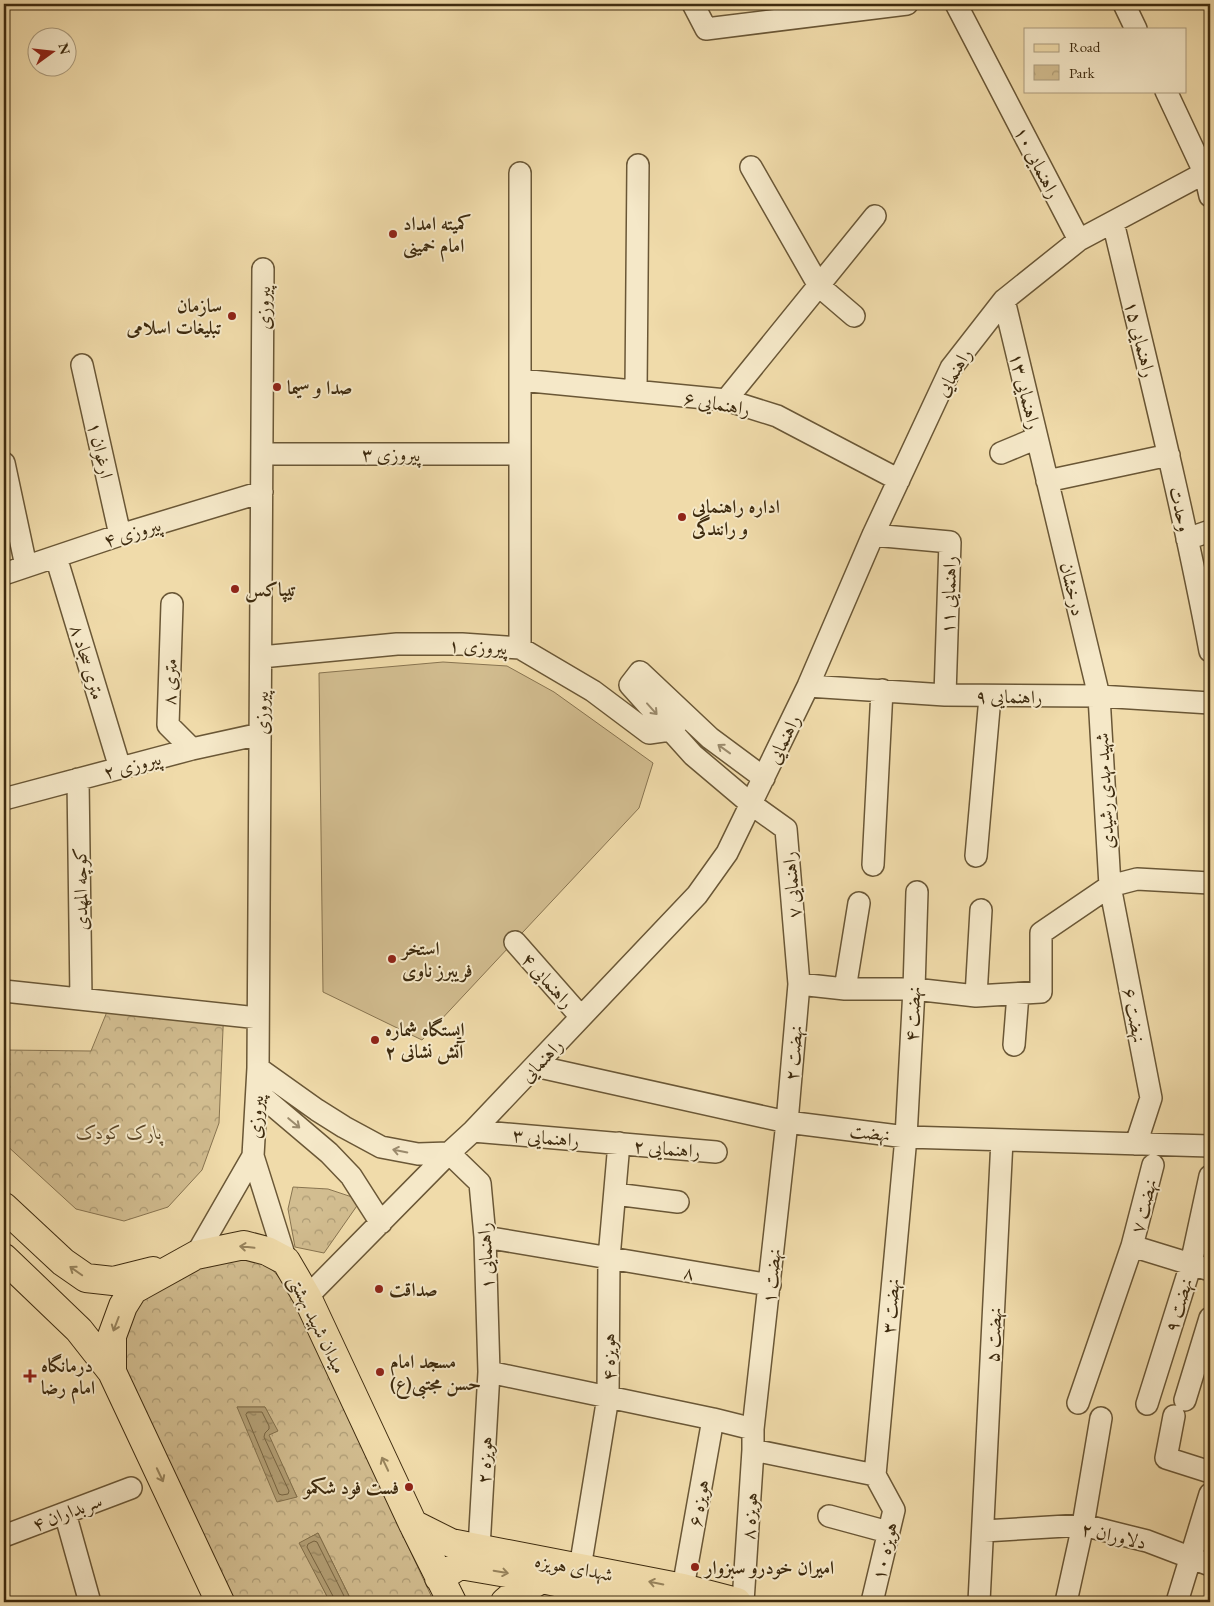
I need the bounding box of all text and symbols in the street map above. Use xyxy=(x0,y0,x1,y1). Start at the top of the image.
north arrow xyxy=(28,28,78,78)
legend xyxy=(1024,28,1186,92)
text: Road xyxy=(1069,37,1101,56)
text: N xyxy=(54,41,75,57)
text: Park xyxy=(1069,63,1096,82)
street label: راهنمایی ۱۰ xyxy=(1008,122,1066,203)
place label: کمیته امداد امام خمینی xyxy=(403,211,472,263)
marker: کمیته امداد امام خمینی xyxy=(387,228,399,240)
street label: پیروزی xyxy=(251,285,277,330)
place label: سازمان تبلیغات اسلامی xyxy=(126,293,222,340)
street label: راهنمایی ۱۵ xyxy=(1118,298,1162,380)
marker: سازمان تبلیغات اسلامی xyxy=(226,310,238,322)
street label: راهنمایی xyxy=(929,344,978,402)
street label: راهنمایی ۱۳ xyxy=(1003,350,1047,432)
place label: صدا و سیما xyxy=(287,375,353,400)
marker: صدا و سیما xyxy=(271,381,283,393)
street label: راهنمایی ۶ xyxy=(682,385,752,423)
street label: ارغوان ۱ xyxy=(82,419,119,481)
street label: پیروزی ۳ xyxy=(362,442,422,468)
street label: وحدت xyxy=(1163,484,1198,534)
place label: اداره راهنمایی و رانندگی xyxy=(691,494,780,541)
marker: اداره راهنمایی و رانندگی xyxy=(676,511,688,523)
street label: پیروزی ۴ xyxy=(100,512,165,554)
street label: راهنمایی ۱۱ xyxy=(935,556,963,634)
street label: درخشان xyxy=(1054,560,1091,619)
place label: تیپاکس xyxy=(245,577,296,603)
marker: تیپاکس xyxy=(229,583,241,595)
street label: متری سجاد ۸ xyxy=(64,622,111,703)
street label: پیروزی ۱ xyxy=(448,632,509,662)
street label: ۸ متری xyxy=(156,658,183,706)
street label: راهنمایی ۹ xyxy=(975,683,1043,711)
street label: پیروزی xyxy=(249,690,275,735)
one-way arrow xyxy=(646,703,658,716)
street label: راهنمایی xyxy=(761,710,807,769)
street label: شهید مهدی رشیدی xyxy=(1089,732,1120,850)
one-way arrow xyxy=(717,744,731,754)
street label: پیروزی ۲ xyxy=(101,745,165,786)
street label: کوچه المهدی xyxy=(67,847,95,931)
street label: راهنمایی ۷ xyxy=(776,850,808,919)
place label: استخر فریبرز ناوی xyxy=(400,936,473,983)
street label: راهنمایی ۴ xyxy=(515,947,579,1014)
marker: استخر فریبرز ناوی xyxy=(386,953,398,965)
street label: نهضت ۶ xyxy=(1117,985,1152,1045)
street label: نهضت ۴ xyxy=(899,986,926,1042)
place label: ایستگاه شماره ۲ آتش نشانی xyxy=(385,1017,466,1065)
street label: نهضت ۲ xyxy=(779,1024,808,1082)
street label: راهنمایی xyxy=(514,1033,569,1088)
marker: ایستگاه شماره ۲ آتش نشانی xyxy=(369,1034,381,1046)
street label: پیروزی xyxy=(242,1093,270,1140)
one-way arrow xyxy=(287,1118,300,1129)
street label: نهضت xyxy=(848,1118,892,1147)
park label: پارک کودک xyxy=(76,1120,163,1146)
street label: راهنمایی ۳ xyxy=(511,1122,580,1154)
street label: راهنمایی ۲ xyxy=(632,1133,701,1165)
one-way arrow xyxy=(393,1145,409,1155)
street label: نهضت ۷ xyxy=(1124,1176,1163,1236)
street label: راهنمایی ۱ xyxy=(471,1222,501,1290)
one-way arrow xyxy=(239,1242,255,1252)
street label: نهضت ۱ xyxy=(756,1247,787,1305)
street label: ۸ xyxy=(681,1259,696,1286)
one-way arrow xyxy=(70,1266,84,1276)
street label: میدان شهید بهشتی xyxy=(282,1271,352,1378)
street label: نهضت ۹ xyxy=(1158,1275,1199,1335)
place label: صداقت xyxy=(389,1277,438,1302)
street label: نهضت ۳ xyxy=(876,1277,905,1335)
marker: صداقت xyxy=(373,1283,385,1295)
street label: نهضت ۵ xyxy=(980,1307,1007,1363)
one-way arrow xyxy=(111,1316,120,1331)
street label: هویزه ۴ xyxy=(596,1333,621,1381)
place label: مسجد امام حسن مجتبی(ع) xyxy=(390,1349,481,1399)
place label: درمانگاه امام رضا xyxy=(41,1353,95,1405)
marker: مسجد امام حسن مجتبی(ع) xyxy=(374,1366,386,1378)
marker: درمانگاه امام رضا xyxy=(23,1369,37,1383)
street label: هویزه ۲ xyxy=(471,1436,498,1484)
one-way arrow xyxy=(379,1457,389,1472)
one-way arrow xyxy=(156,1467,165,1482)
place label: فست فود شکمو xyxy=(302,1475,399,1500)
street label: هویزه ۶ xyxy=(682,1477,715,1529)
marker: فست فود شکمو xyxy=(403,1481,415,1493)
street label: سربداران ۴ xyxy=(29,1488,106,1537)
street label: هویزه ۸ xyxy=(735,1491,764,1541)
street label: دلاوران ۲ xyxy=(1079,1516,1149,1555)
street label: هویزه ۱۰ xyxy=(866,1520,903,1583)
street label: شهدای هویزه xyxy=(533,1548,615,1587)
place label: امیران خودرو سبزوار xyxy=(703,1555,834,1580)
marker: امیران خودرو سبزوار xyxy=(689,1561,701,1573)
one-way arrow xyxy=(492,1568,508,1578)
one-way arrow xyxy=(648,1577,664,1587)

